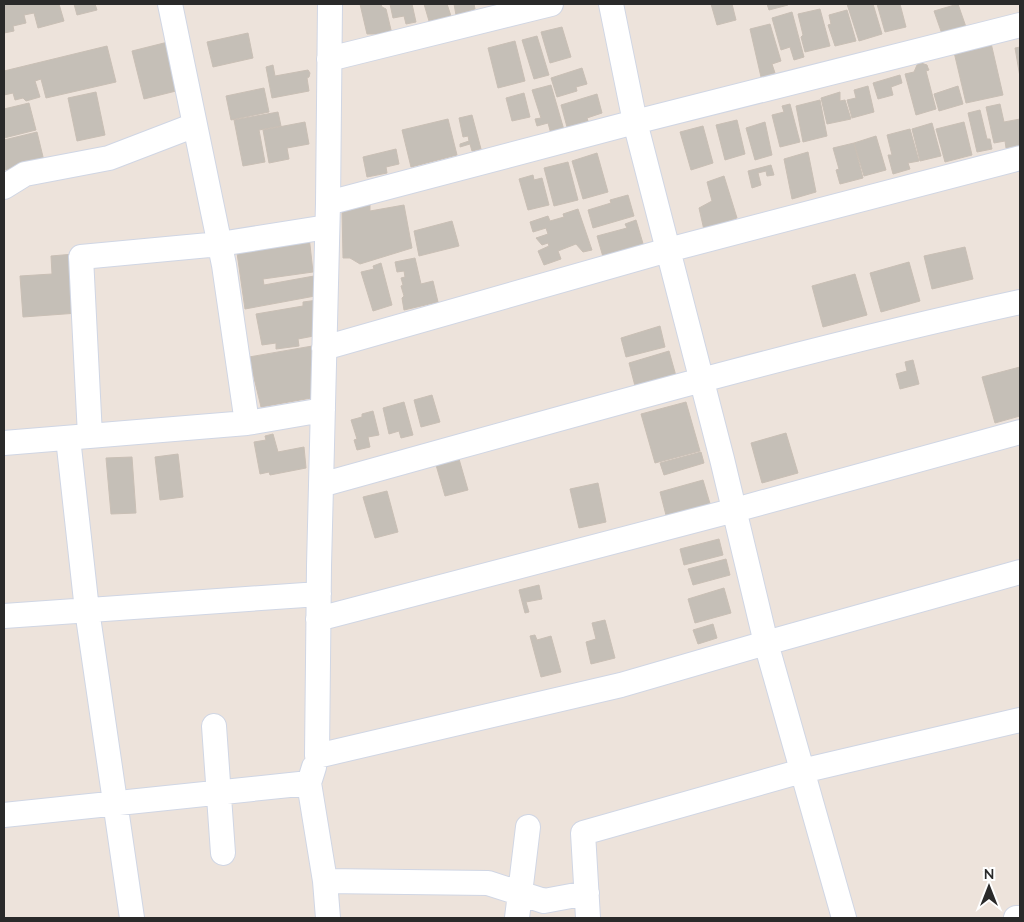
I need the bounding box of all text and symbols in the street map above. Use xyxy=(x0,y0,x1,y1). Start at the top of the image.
north arrow xyxy=(964,862,1014,912)
text: N xyxy=(984,865,994,883)

